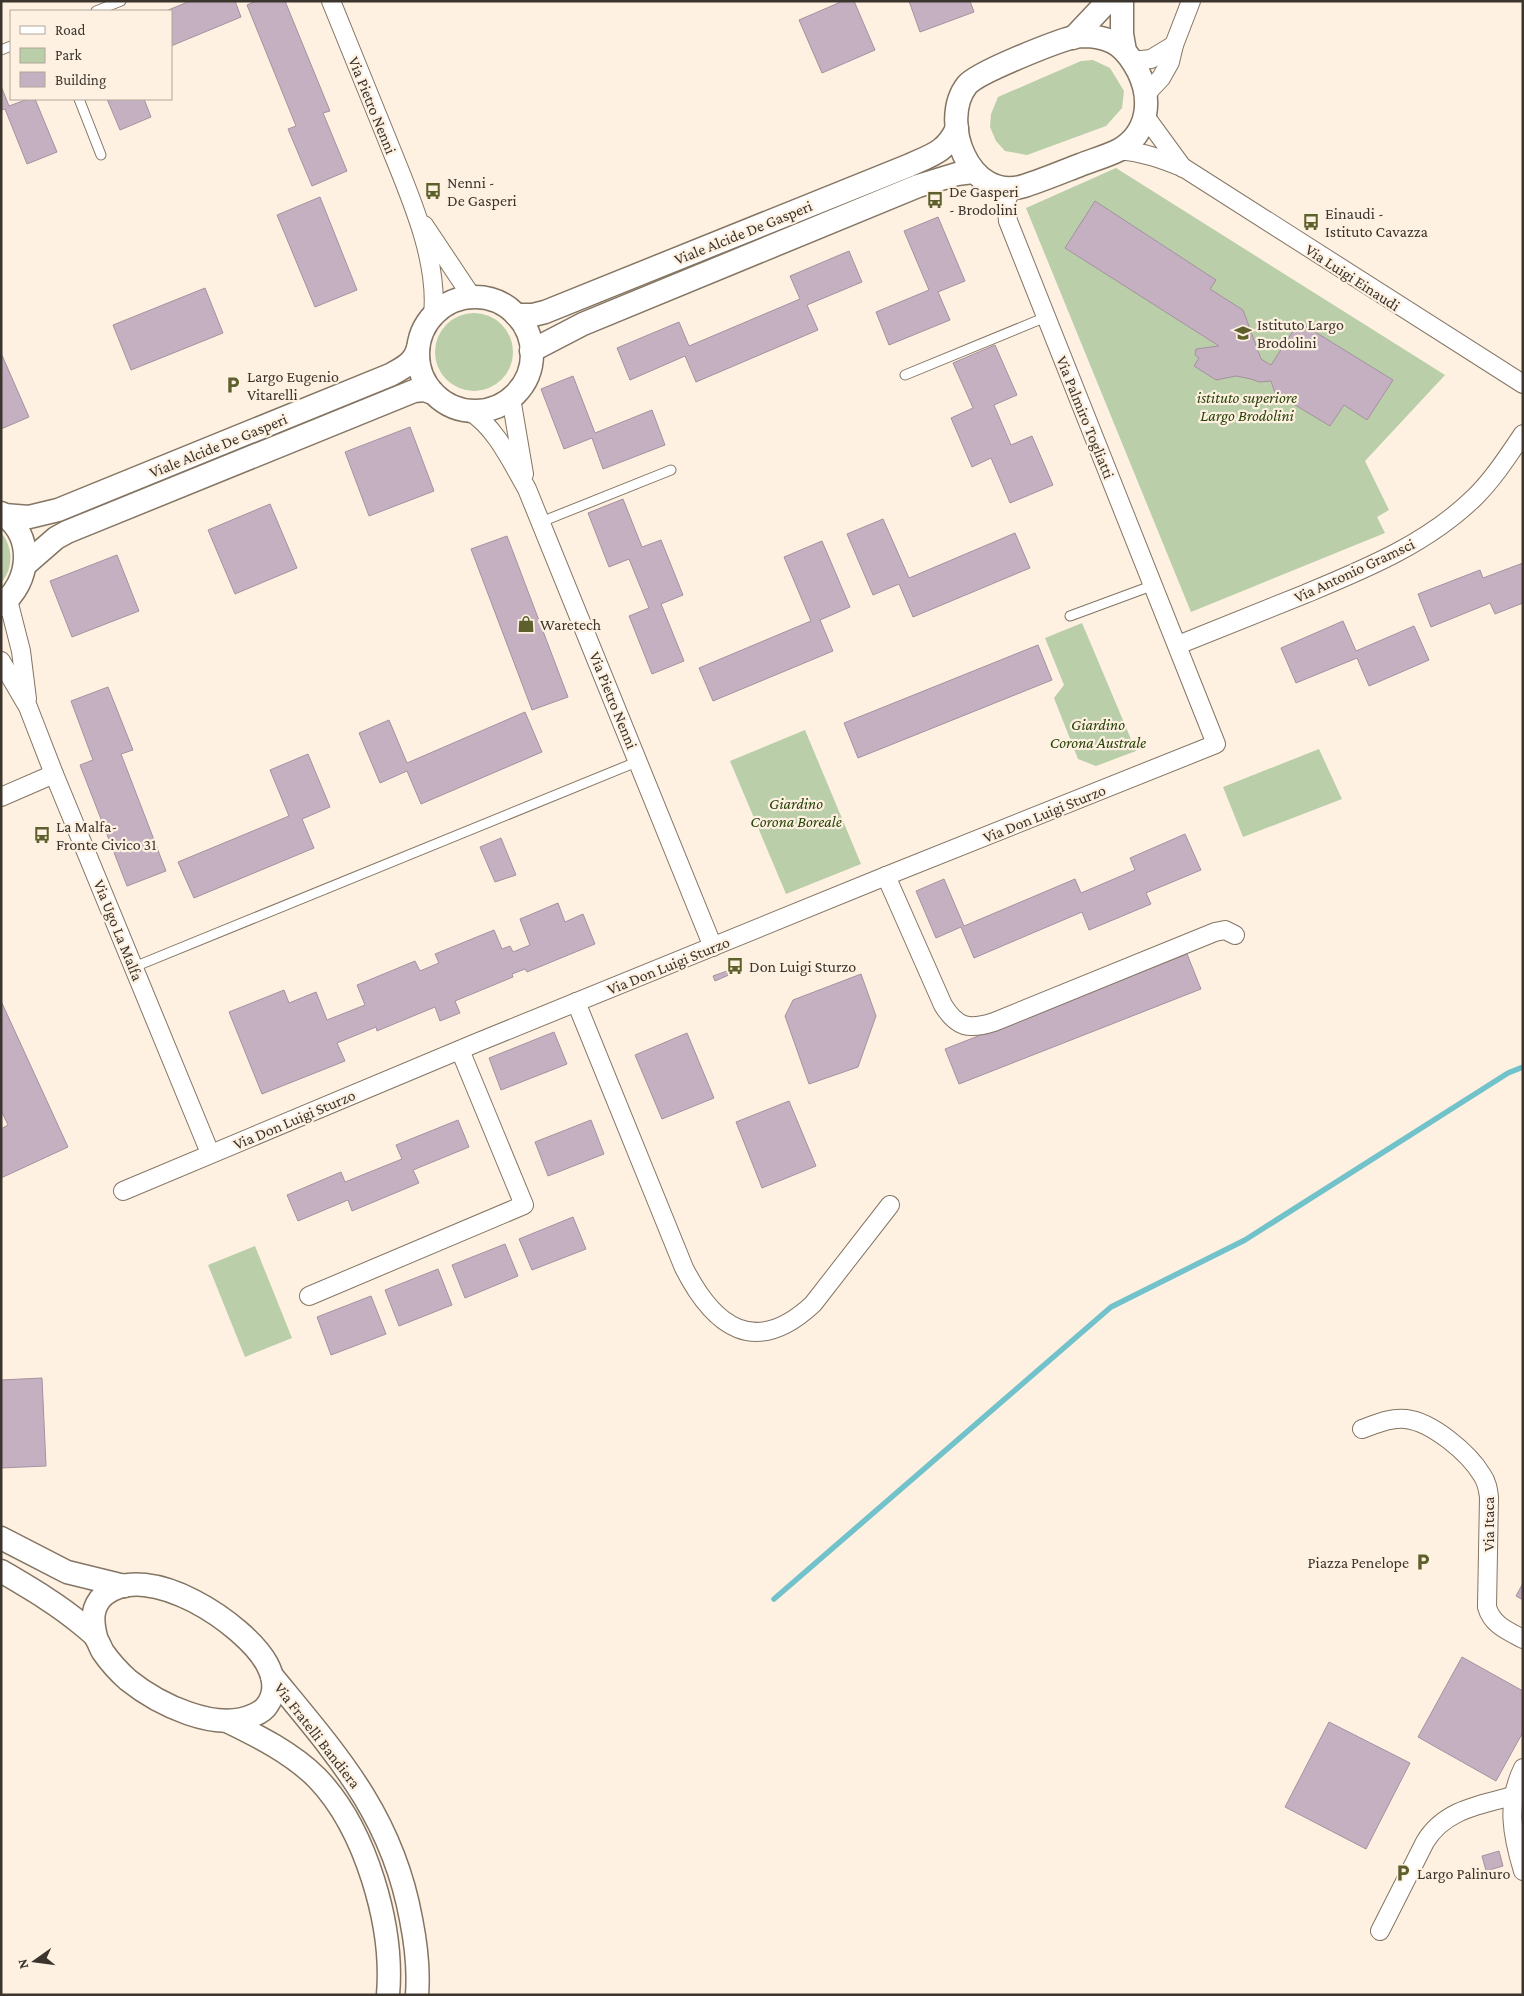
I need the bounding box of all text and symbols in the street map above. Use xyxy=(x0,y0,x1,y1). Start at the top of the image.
legend xyxy=(10,10,172,100)
text: Road xyxy=(55,22,86,38)
text: Park xyxy=(55,47,82,63)
street label: Via Pietro Nenni xyxy=(345,54,400,156)
text: Building xyxy=(55,72,106,89)
place label: Nenni - De Gasperi xyxy=(447,174,517,210)
bus stop icon: Nenni - De Gasperi xyxy=(423,181,443,201)
place label: De Gasperi - Brodolini xyxy=(949,183,1019,218)
bus stop icon: De Gasperi - Brodolini xyxy=(925,190,945,210)
street label: Viale Alcide De Gasperi xyxy=(672,197,815,269)
place label: Einaudi - Istituto Cavazza xyxy=(1325,205,1428,240)
bus stop icon: Einaudi - Istituto Cavazza xyxy=(1301,212,1321,232)
street label: Via Luigi Einaudi xyxy=(1302,241,1403,315)
place label: Istituto Largo Brodolini xyxy=(1257,316,1344,351)
school or university icon: Istituto Largo Brodolini xyxy=(1233,323,1253,343)
street label: Via Palmiro Togliatti xyxy=(1052,353,1118,481)
place label: Largo Eugenio Vitarelli xyxy=(247,368,339,403)
parking icon: Largo Eugenio Vitarelli xyxy=(223,375,243,395)
park label: istituto superiore Largo Brodolini xyxy=(1197,389,1297,425)
street label: Viale Alcide De Gasperi xyxy=(147,410,290,482)
street label: Via Antonio Gramsci xyxy=(1291,535,1417,606)
shop icon: Waretech xyxy=(516,614,536,634)
place label: Waretech xyxy=(540,616,602,633)
street label: Via Pietro Nenni xyxy=(586,649,641,751)
park label: Giardino Corona Australe xyxy=(1050,716,1146,751)
street label: Via Don Luigi Sturzo xyxy=(980,781,1108,847)
park label: Giardino Corona Boreale xyxy=(750,795,842,830)
place label: La Malfa- Fronte Civico 31 xyxy=(56,818,157,853)
bus stop icon: La Malfa- Fronte Civico 31 xyxy=(32,825,52,845)
street label: Via Ugo La Malfa xyxy=(90,877,147,984)
street label: Via Don Luigi Sturzo xyxy=(604,933,732,999)
bus stop icon: Don Luigi Sturzo xyxy=(725,956,745,976)
place label: Don Luigi Sturzo xyxy=(749,958,856,976)
street label: Via Don Luigi Sturzo xyxy=(231,1086,358,1154)
street label: Via Itaca xyxy=(1480,1496,1497,1551)
parking icon: Piazza Penelope xyxy=(1413,1552,1433,1572)
place label: Piazza Penelope xyxy=(1307,1554,1409,1572)
street label: Via Fratelli Bandiera xyxy=(271,1679,364,1792)
parking icon: Largo Palinuro xyxy=(1393,1863,1413,1883)
place label: Largo Palinuro xyxy=(1417,1865,1510,1883)
north arrow xyxy=(10,1936,60,1986)
text: N xyxy=(13,1957,31,1971)

